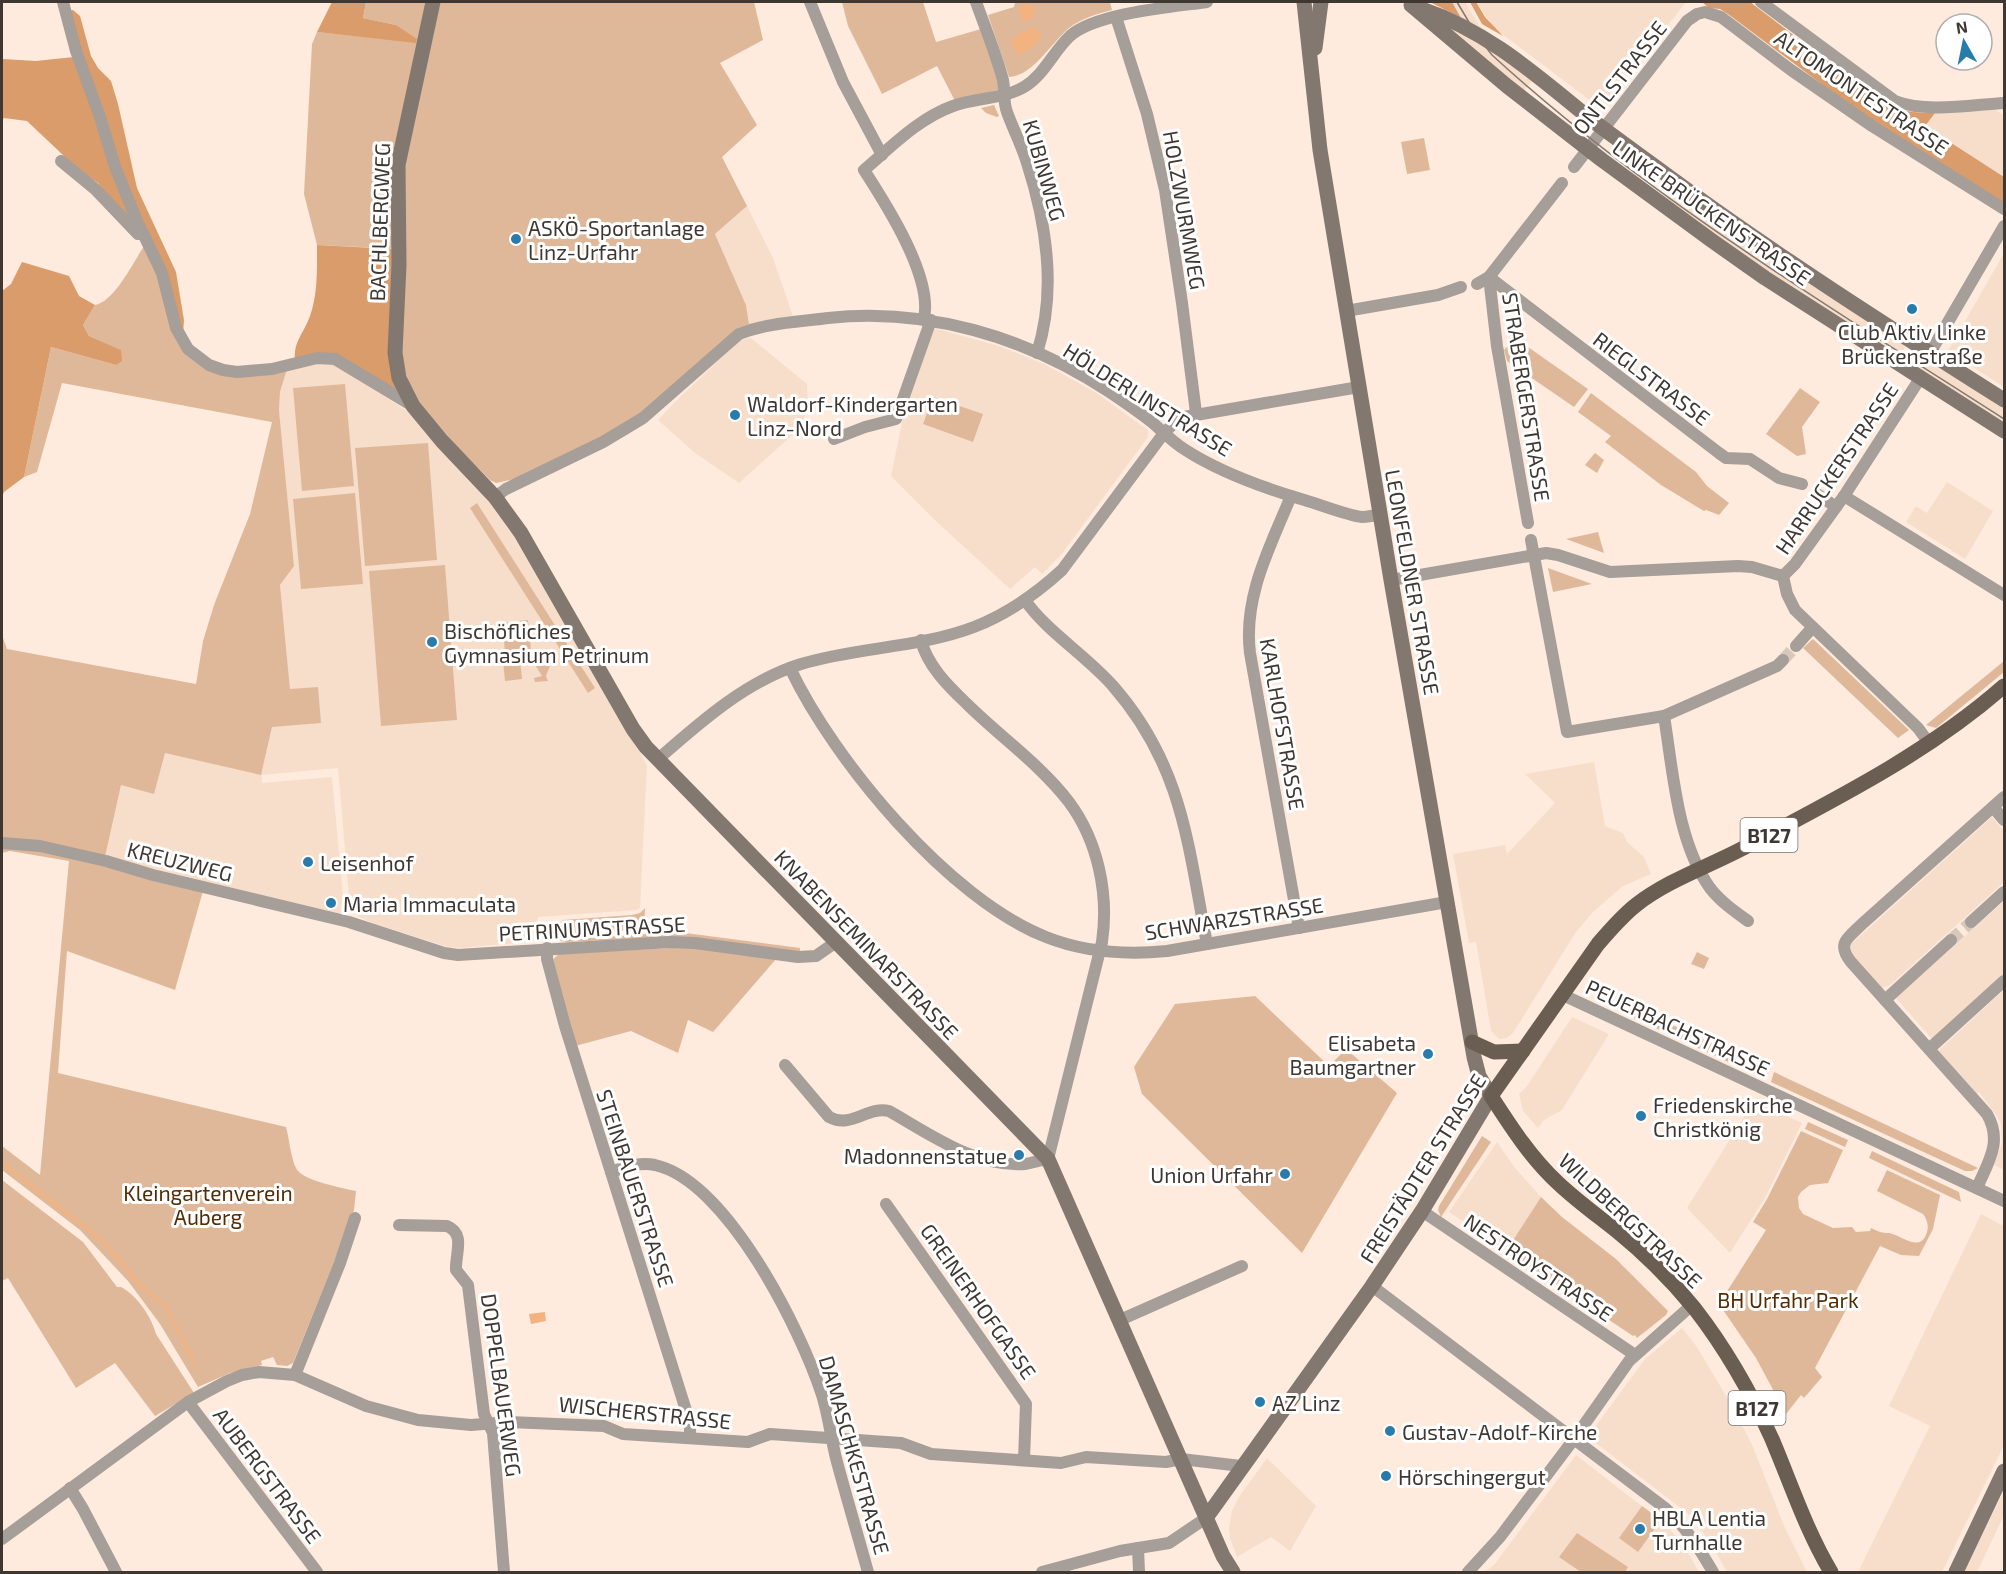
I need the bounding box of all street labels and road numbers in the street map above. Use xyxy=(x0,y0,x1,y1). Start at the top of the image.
street label: ONTLSTRASSE xyxy=(1567,15,1671,139)
street label: ALTOMONTESTRASSE xyxy=(1770,25,1954,159)
street label: KUBINWEG xyxy=(1019,116,1071,224)
street label: HOLZWURMWEG xyxy=(1159,129,1211,291)
street label: LINKE BRÜCKENSTRASSE xyxy=(1608,134,1816,290)
street label: BACHLBERGWEG xyxy=(364,142,394,302)
street label: STRABERGERSTRASSE xyxy=(1498,291,1556,503)
street label: RIEGLSTRASSE xyxy=(1589,326,1715,430)
street label: HÖLDERLINSTRASSE xyxy=(1059,337,1237,461)
street label: HARRUCKERSTRASSE xyxy=(1769,378,1903,558)
street label: LEONFELDNER STRASSE xyxy=(1381,467,1445,697)
street label: KARLHOFSTRASSE xyxy=(1256,636,1310,812)
road number: B127 xyxy=(1740,818,1798,852)
street label: KREUZWEG xyxy=(125,836,235,886)
street label: KNABENSEMINARSTRASSE xyxy=(770,844,964,1044)
street label: SCHWARZSTRASSE xyxy=(1143,892,1325,944)
street label: PETRINUMSTRASSE xyxy=(498,911,686,945)
street label: PEUERBACHSTRASSE xyxy=(1582,973,1774,1081)
street label: FREISTÄDTER STRASSE xyxy=(1354,1069,1490,1267)
street label: STEINBAUERSTRASSE xyxy=(592,1086,680,1290)
street label: WILDBERGSTRASSE xyxy=(1554,1147,1708,1293)
street label: NESTROYSTRASSE xyxy=(1460,1208,1618,1326)
street label: GREINERHOFGASSE xyxy=(916,1219,1042,1383)
street label: DOPPELBAUERWEG xyxy=(477,1292,527,1478)
street label: DAMASCHKESTRASSE xyxy=(815,1353,895,1557)
street label: WISCHERSTRASSE xyxy=(558,1391,732,1433)
road number: B127 xyxy=(1728,1391,1786,1425)
street label: AUBERGSTRASSE xyxy=(209,1402,327,1548)

